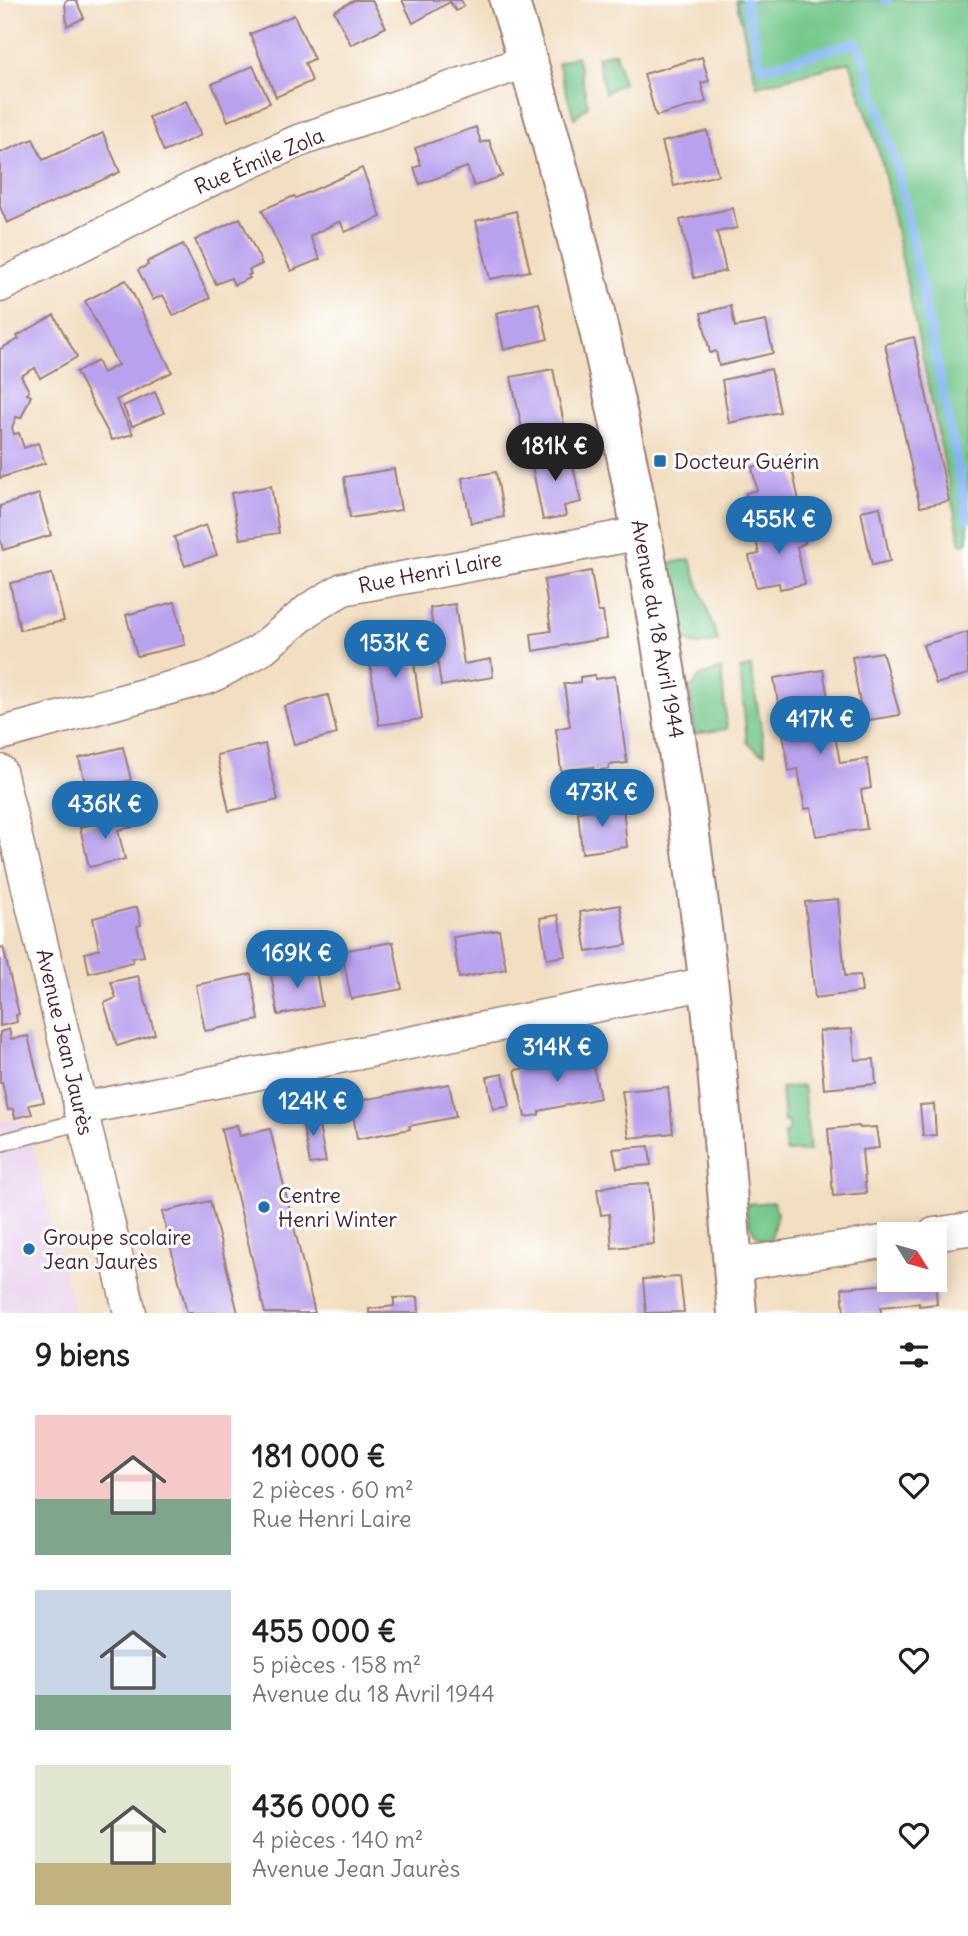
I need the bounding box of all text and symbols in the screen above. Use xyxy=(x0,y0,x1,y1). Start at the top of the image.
street label: Rue Émile Zola xyxy=(190,122,328,200)
pin: 181K € xyxy=(498,424,612,483)
text: 181K € xyxy=(522,431,588,460)
place label: Docteur Guérin xyxy=(674,448,819,475)
marker: Docteur Guérin xyxy=(652,453,668,469)
pin: 455K € xyxy=(722,496,836,556)
text: 455K € xyxy=(742,504,816,533)
street label: Avenue du 18 Avril 1944 xyxy=(625,518,691,740)
street label: Rue Henri Laire xyxy=(356,545,504,599)
pin: 153K € xyxy=(338,620,452,680)
text: 153K € xyxy=(360,628,430,657)
pin: 417K € xyxy=(763,696,877,756)
text: 417K € xyxy=(786,704,854,733)
pin: 473K € xyxy=(545,770,659,829)
text: 473K € xyxy=(566,777,638,806)
pin: 436K € xyxy=(48,782,162,841)
text: 436K € xyxy=(68,789,142,818)
pin: 169K € xyxy=(240,930,354,990)
text: 169K € xyxy=(262,938,332,967)
street label: Avenue Jean Jaurès xyxy=(30,946,100,1138)
pin: 314K € xyxy=(500,1024,614,1084)
text: 314K € xyxy=(522,1032,592,1061)
pin: 124K € xyxy=(256,1078,370,1138)
text: 124K € xyxy=(278,1086,348,1115)
place label: Centre Henri Winter xyxy=(278,1182,398,1233)
marker: Centre Henri Winter xyxy=(256,1199,272,1215)
north arrow xyxy=(877,1222,947,1292)
map controls xyxy=(877,1222,947,1292)
place label: Groupe scolaire Jean Jaurès xyxy=(43,1224,191,1275)
marker: Groupe scolaire Jean Jaurès xyxy=(21,1241,37,1257)
text: 9 biens xyxy=(35,1336,130,1374)
icon: filters xyxy=(895,1336,933,1374)
text: 181 000 € xyxy=(252,1437,386,1475)
icon: home xyxy=(91,1443,175,1527)
icon: heart xyxy=(895,1466,933,1504)
text: 2 pièces · 60 m² xyxy=(252,1475,414,1504)
text: Rue Henri Laire xyxy=(252,1504,411,1533)
text: 455 000 € xyxy=(252,1612,397,1650)
icon: home xyxy=(91,1618,175,1702)
icon: heart xyxy=(895,1641,933,1679)
text: 5 pièces · 158 m² xyxy=(252,1650,421,1679)
text: Avenue du 18 Avril 1944 xyxy=(252,1679,495,1708)
text: 436 000 € xyxy=(252,1787,396,1825)
icon: home xyxy=(91,1793,175,1877)
icon: heart xyxy=(895,1816,933,1854)
text: 4 pièces · 140 m² xyxy=(252,1825,423,1854)
text: Avenue Jean Jaurès xyxy=(252,1854,460,1883)

